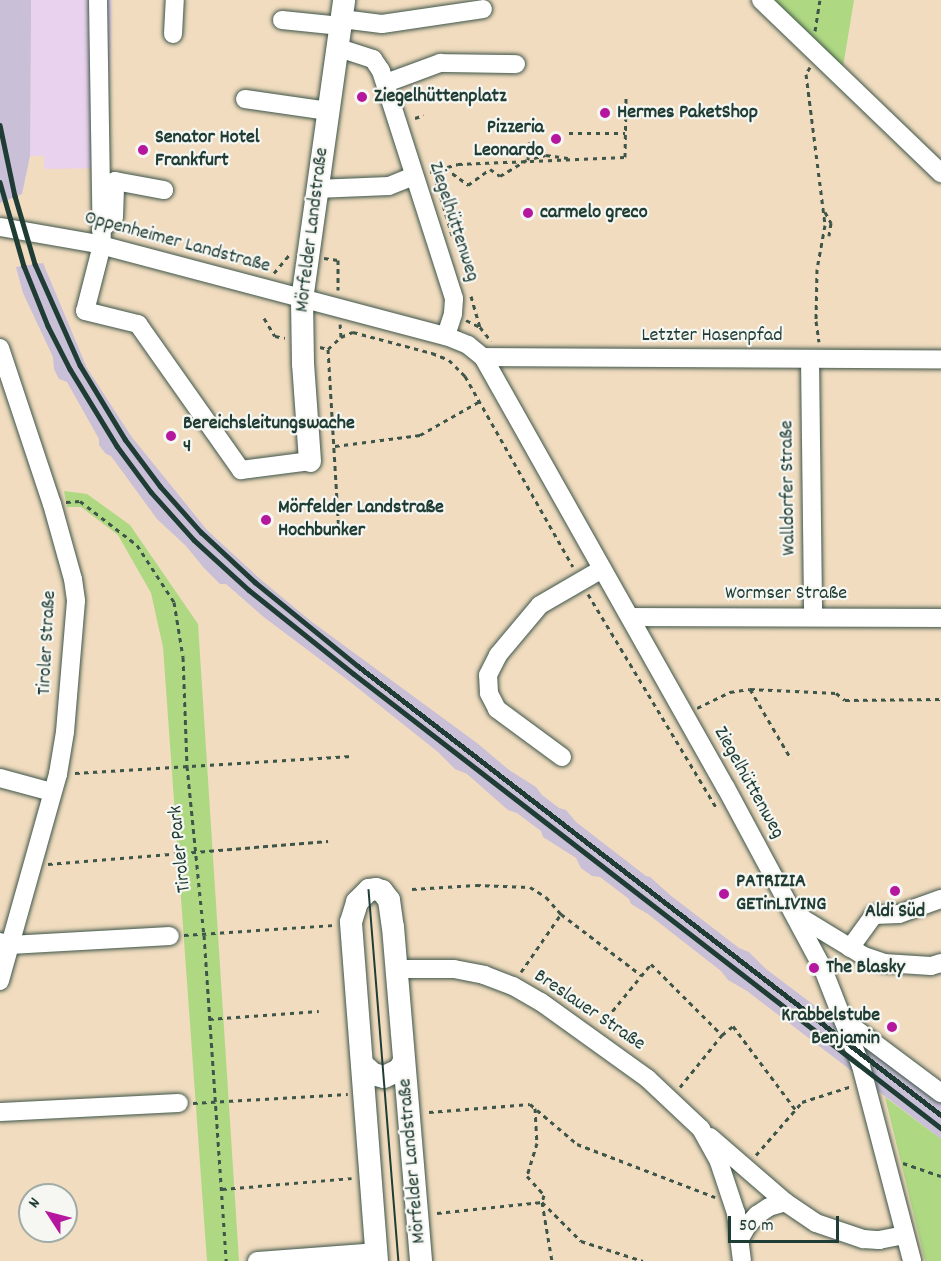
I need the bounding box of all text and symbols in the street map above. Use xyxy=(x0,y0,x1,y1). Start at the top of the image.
place label: Ziegelhüttenplatz xyxy=(374,85,507,109)
marker: Ziegelhüttenplatz xyxy=(355,90,369,104)
place label: Hermes PaketShop xyxy=(617,101,758,125)
marker: Hermes PaketShop xyxy=(598,106,612,120)
place label: Pizzeria Leonardo xyxy=(474,116,544,163)
place label: Senator Hotel Frankfurt xyxy=(155,126,260,173)
marker: Pizzeria Leonardo xyxy=(549,132,563,146)
marker: Senator Hotel Frankfurt xyxy=(136,143,150,157)
street label: Mörfelder Landstraße xyxy=(291,146,335,314)
street label: Ziegelhüttenweg xyxy=(422,159,484,285)
place label: carmelo greco xyxy=(540,201,648,225)
marker: carmelo greco xyxy=(521,206,535,220)
street label: Oppenheimer Landstraße xyxy=(82,207,272,279)
street label: Letzter Hasenpfad xyxy=(641,324,783,348)
place label: Bereichsleitungswache 4 xyxy=(183,412,355,459)
street label: Walldorfer Straße xyxy=(776,420,802,556)
marker: Bereichsleitungswache 4 xyxy=(164,429,178,443)
place label: Mörfelder Landstraße Hochbunker xyxy=(278,496,444,543)
marker: Mörfelder Landstraße Hochbunker xyxy=(259,513,273,527)
street label: Wormser Straße xyxy=(725,582,847,606)
street label: Tiroler Straße xyxy=(33,590,63,696)
street label: Ziegelhüttenweg xyxy=(707,723,789,843)
street label: Tiroler Park xyxy=(164,804,198,894)
place label: PATRIZIA GETinLIVING xyxy=(736,870,826,917)
marker: Aldi Süd xyxy=(888,884,902,898)
marker: PATRIZIA GETinLIVING xyxy=(717,887,731,901)
place label: Aldi Süd xyxy=(865,900,925,924)
place label: The Blasky xyxy=(826,956,905,980)
marker: The Blasky xyxy=(807,961,821,975)
street label: Breslauer Straße xyxy=(529,965,649,1057)
place label: Krabbelstube Benjamin xyxy=(781,1004,880,1051)
marker: Krabbelstube Benjamin xyxy=(885,1020,899,1034)
street label: Mörfelder Landstraße xyxy=(394,1077,432,1245)
north arrow xyxy=(18,1183,78,1243)
text: N xyxy=(23,1193,46,1213)
scale bar xyxy=(731,1204,842,1242)
text: 50 m xyxy=(739,1214,774,1239)

